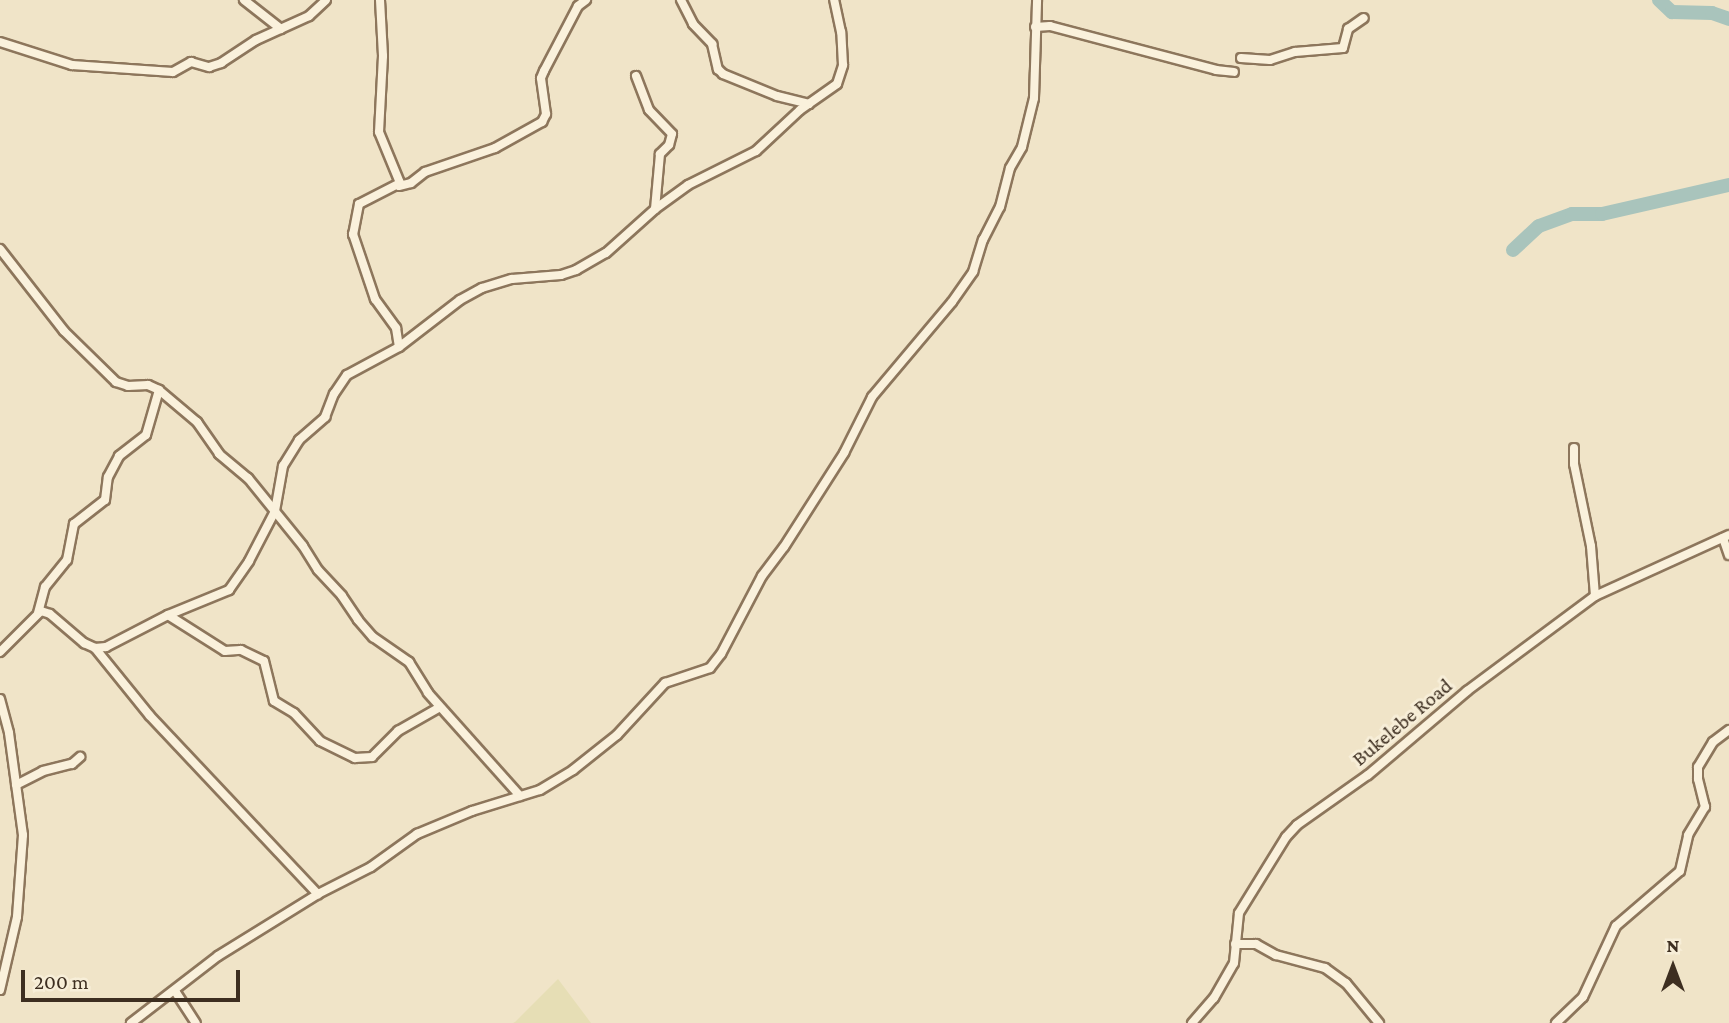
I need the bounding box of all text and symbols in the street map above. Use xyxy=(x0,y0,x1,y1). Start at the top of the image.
street label: Bukelebe Road xyxy=(1347,673,1457,771)
north arrow xyxy=(1638,932,1708,1002)
text: N xyxy=(1667,935,1679,956)
scale bar xyxy=(24,956,243,1000)
text: 200 m xyxy=(34,970,89,994)

